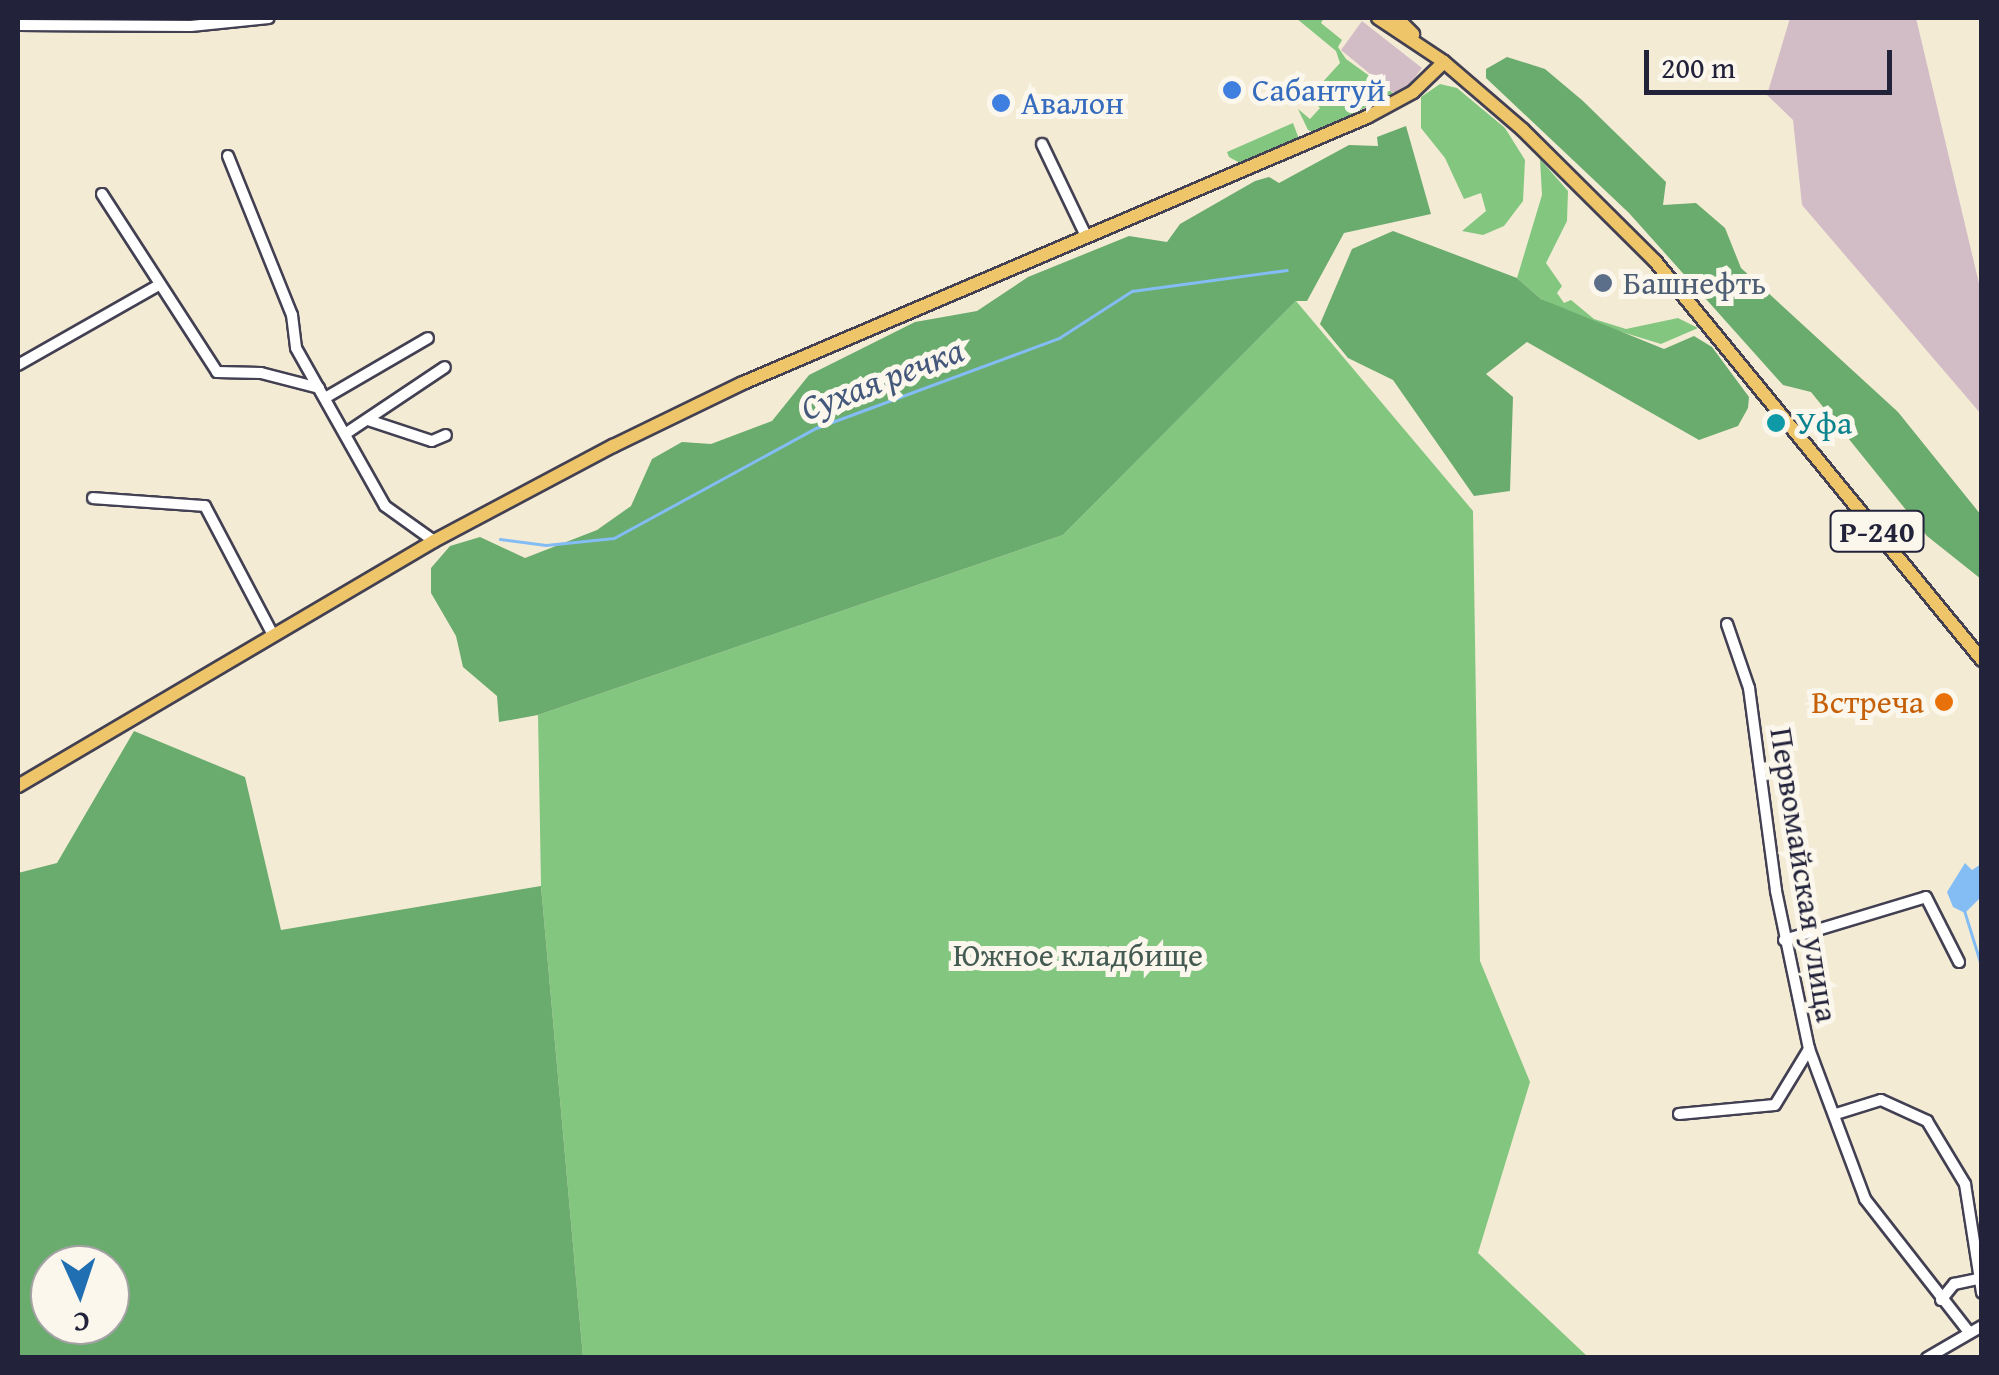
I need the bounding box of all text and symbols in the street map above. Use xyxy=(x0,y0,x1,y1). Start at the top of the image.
scale bar xyxy=(1649,30,1896,92)
text: 200 m xyxy=(1661,45,1735,89)
place label: Сабантуй xyxy=(1252,71,1386,109)
marker: Сабантуй xyxy=(1221,79,1243,101)
place label: Авалон xyxy=(1021,84,1124,122)
marker: Авалон xyxy=(990,92,1012,114)
place label: Башнефть xyxy=(1623,264,1766,302)
marker: Башнефть xyxy=(1592,272,1614,294)
water label: Сухая речка xyxy=(795,329,969,429)
place label: Уфа xyxy=(1796,404,1852,442)
marker: Уфа xyxy=(1765,412,1787,434)
road number: Р-240 xyxy=(1830,506,1924,556)
place label: Встреча xyxy=(1812,683,1924,721)
marker: Встреча xyxy=(1933,691,1955,713)
street label: Первомайская улица xyxy=(1762,725,1846,1025)
park label: Южное кладбище xyxy=(953,936,1203,974)
north arrow xyxy=(30,1245,130,1345)
text: С xyxy=(73,1303,90,1344)

